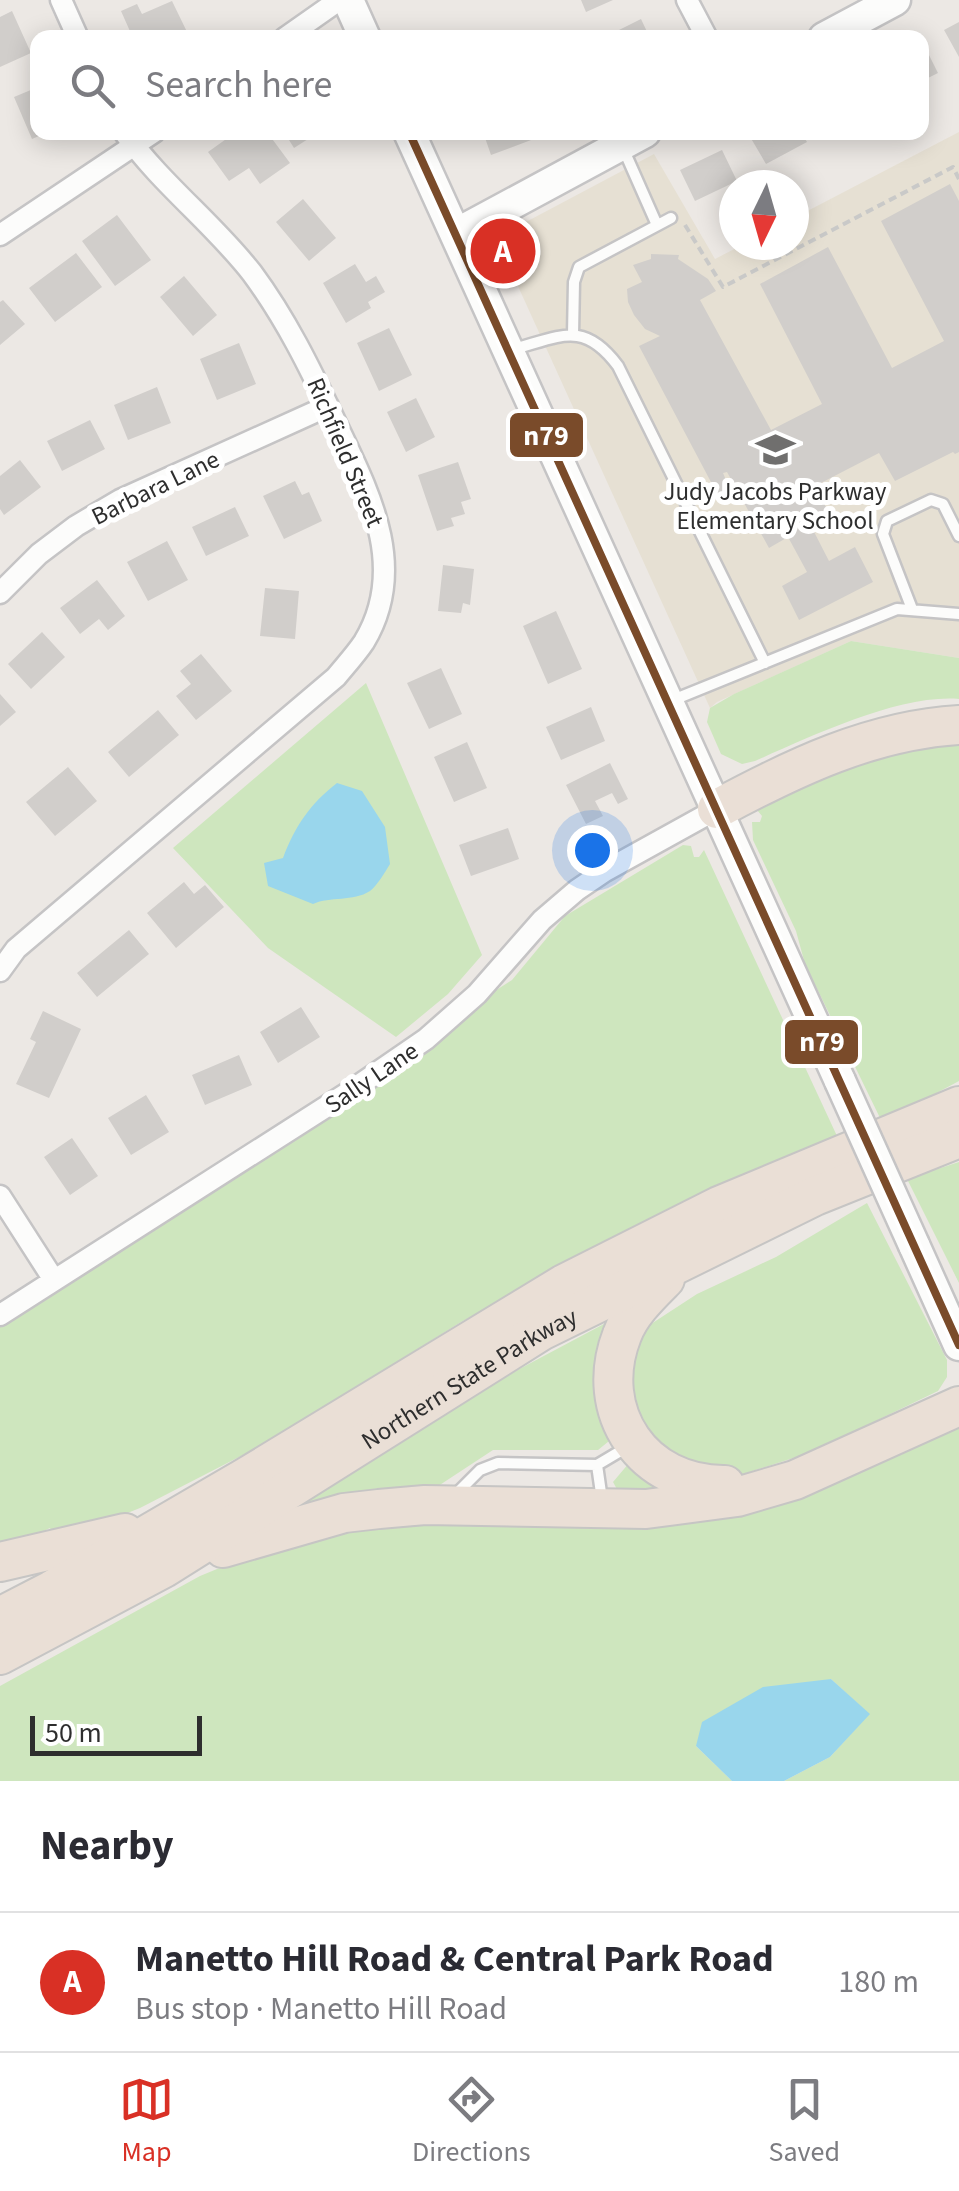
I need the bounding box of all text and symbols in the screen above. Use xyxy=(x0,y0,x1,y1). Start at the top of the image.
search box xyxy=(30,30,929,140)
icon: search xyxy=(65,58,120,113)
text: Search here xyxy=(145,58,332,112)
north arrow xyxy=(719,170,809,260)
pin: A xyxy=(470,214,536,288)
street label: Richfield Street xyxy=(297,372,393,533)
line badge: n79 xyxy=(508,411,585,459)
text: n79 xyxy=(523,416,569,456)
school or university icon: Judy Jacobs Parkway Elementary School xyxy=(754,429,796,471)
street label: Barbara Lane xyxy=(85,441,226,534)
place label: Judy Jacobs Parkway Elementary School xyxy=(663,474,887,539)
your location xyxy=(567,825,618,876)
line badge: n79 xyxy=(783,1018,860,1066)
text: n79 xyxy=(799,1022,845,1062)
street label: Sally Lane xyxy=(317,1033,426,1122)
street label: Northern State Parkway xyxy=(354,1299,584,1459)
scale bar xyxy=(30,1711,202,1756)
text: 50 m xyxy=(45,1713,102,1753)
text: Nearby xyxy=(40,1816,174,1876)
text: Manetto Hill Road & Central Park Road xyxy=(135,1932,774,1986)
text: A xyxy=(63,1959,82,2005)
text: 180 m xyxy=(838,1959,919,2005)
text: Bus stop · Manetto Hill Road xyxy=(135,1986,507,2032)
tab: Map xyxy=(119,2072,174,2172)
tab: Directions xyxy=(412,2072,531,2172)
tab: Saved xyxy=(769,2072,840,2172)

